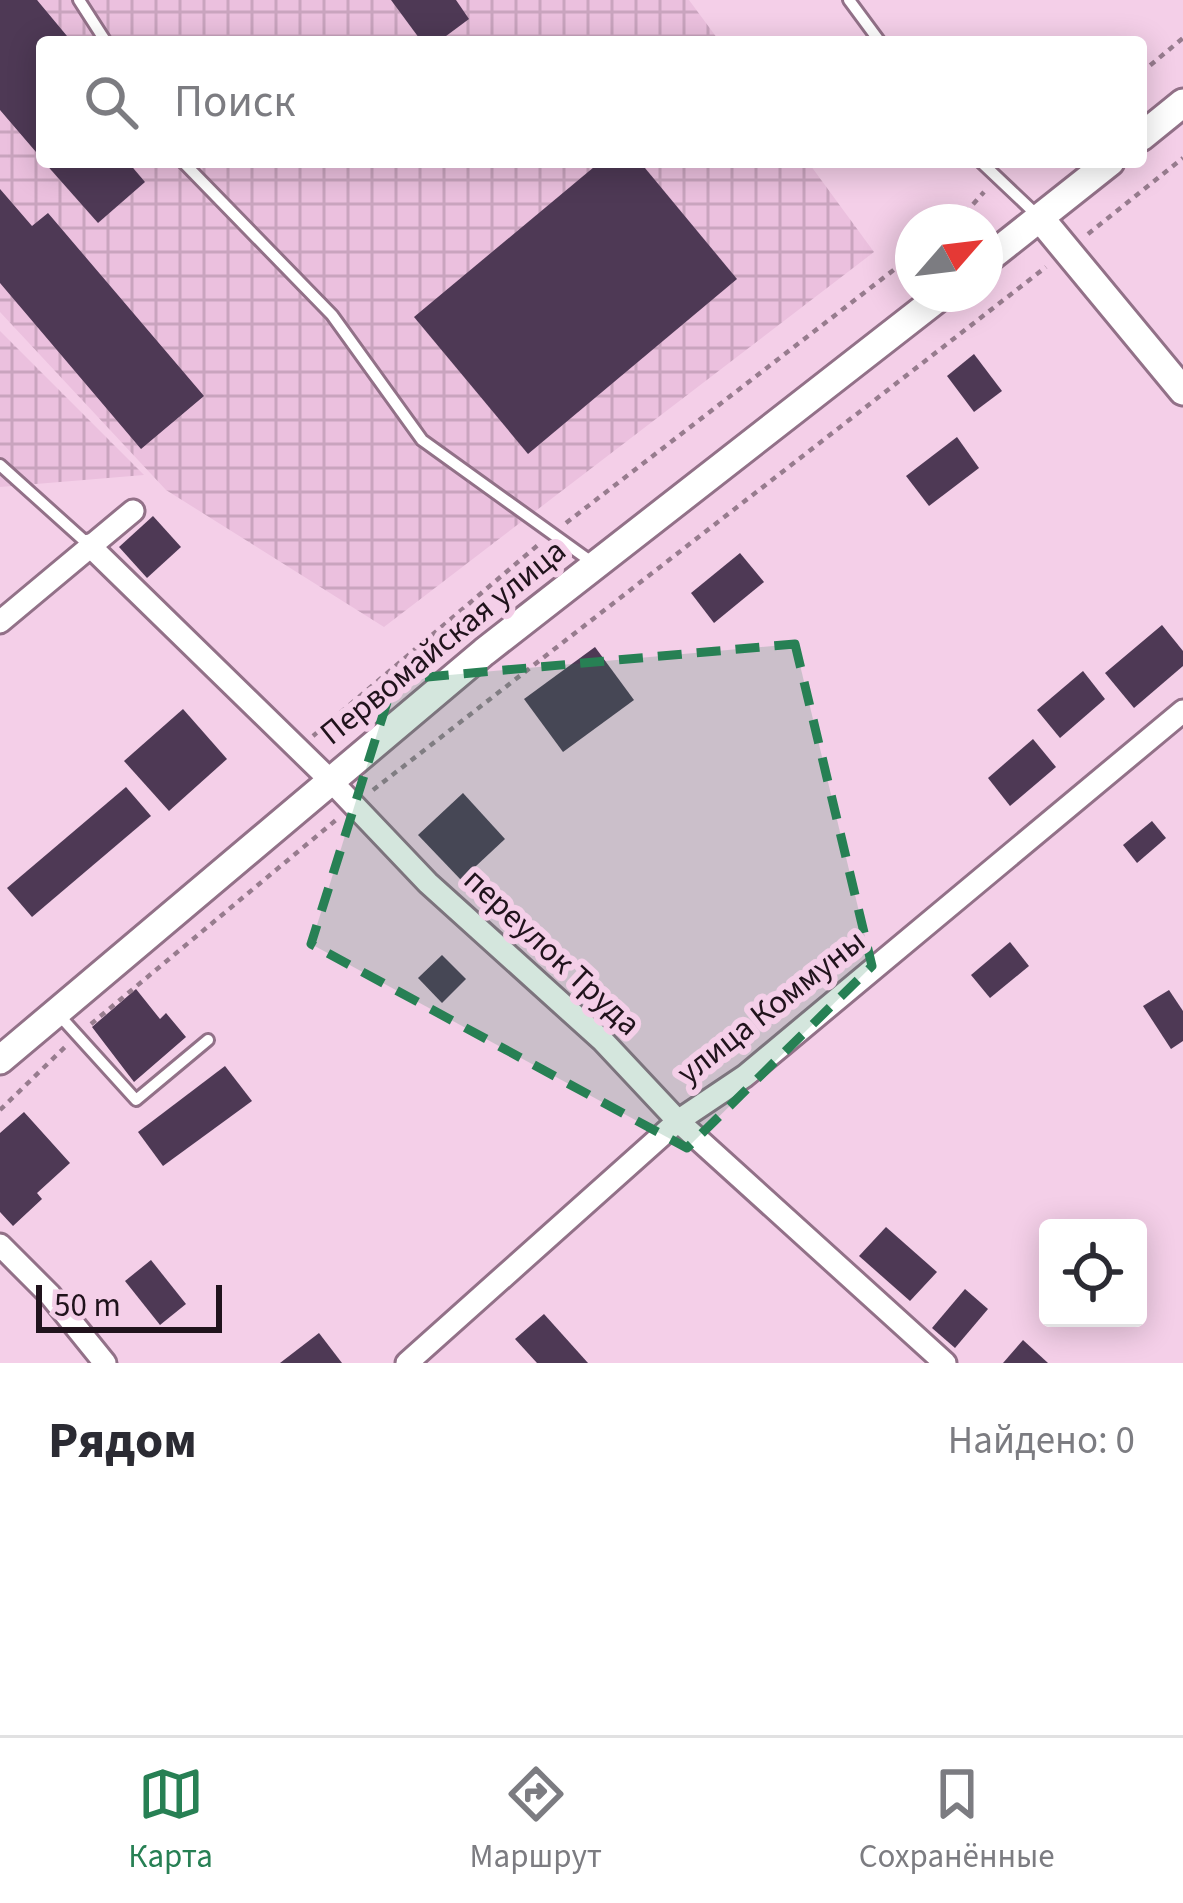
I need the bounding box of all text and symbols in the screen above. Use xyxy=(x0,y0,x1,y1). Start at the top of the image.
search box xyxy=(36,36,1147,168)
icon: search xyxy=(78,69,144,135)
text: Поиск xyxy=(174,70,296,134)
north arrow xyxy=(895,204,1003,312)
street label: Первомайская улица xyxy=(310,528,576,756)
street label: переулок Труда xyxy=(453,857,651,1047)
street label: улица Коммуны xyxy=(667,918,875,1096)
map controls xyxy=(1039,1219,1147,1327)
button: locate xyxy=(1039,1219,1147,1327)
scale bar xyxy=(36,1279,222,1332)
text: 50 m xyxy=(54,1282,121,1329)
text: Рядом xyxy=(48,1405,197,1477)
text: Найдено: 0 xyxy=(948,1413,1135,1469)
tab: Карта xyxy=(128,1761,213,1880)
tab: Маршрут xyxy=(470,1761,602,1880)
tab: Сохранённые xyxy=(859,1761,1055,1880)

